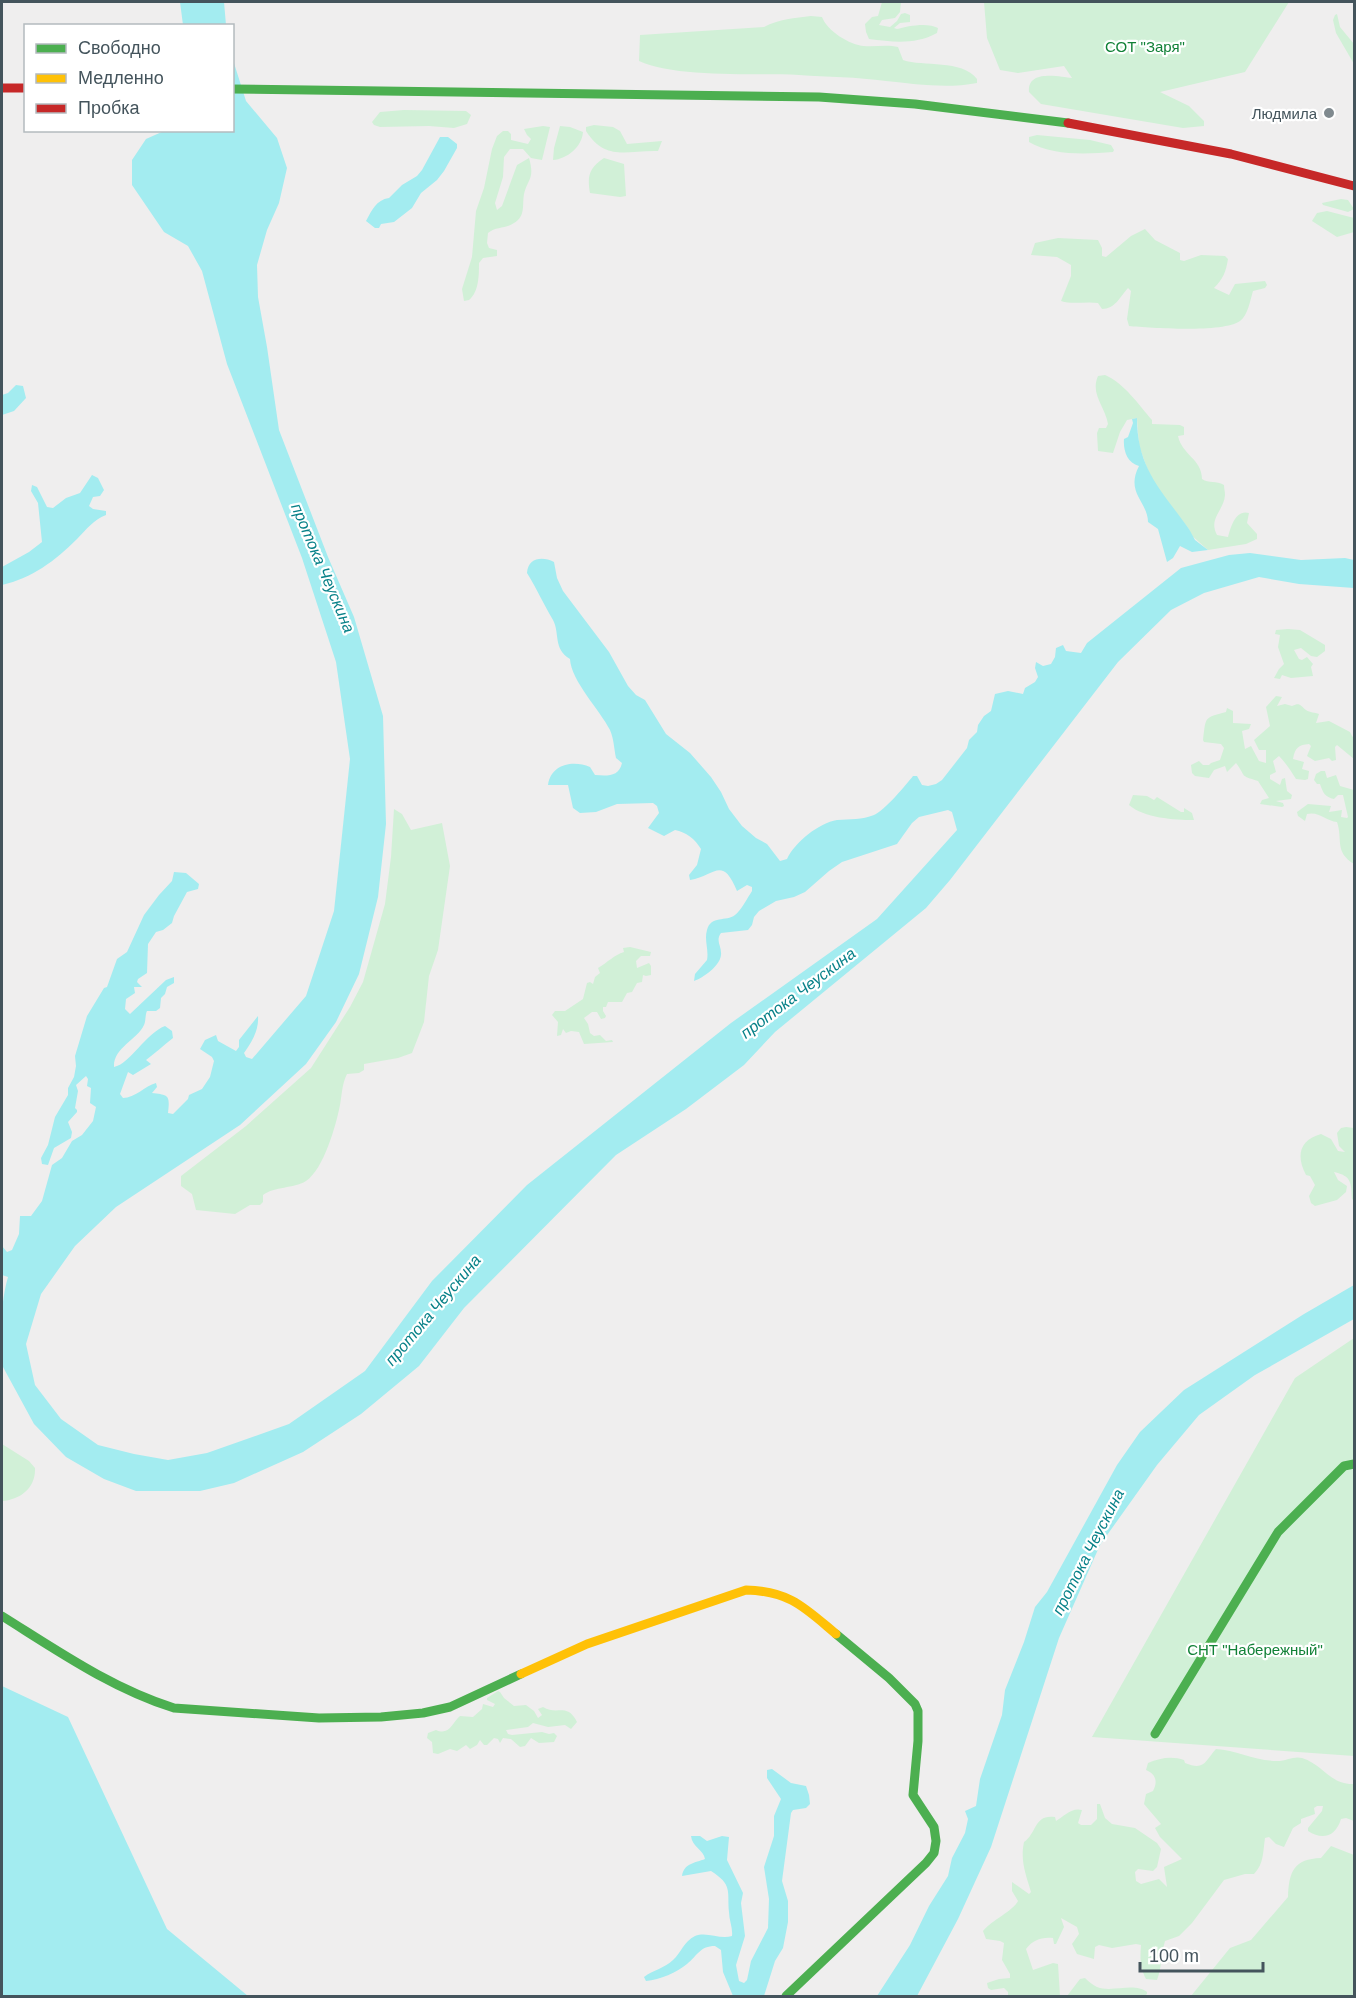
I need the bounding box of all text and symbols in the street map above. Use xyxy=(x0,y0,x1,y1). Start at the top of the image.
legend xyxy=(24,24,234,132)
text: Свободно xyxy=(78,38,161,58)
park label: СОТ "Заря" xyxy=(1105,38,1185,55)
text: Медленно xyxy=(78,68,164,88)
text: Пробка xyxy=(78,98,141,118)
place label: Людмила xyxy=(1252,105,1318,122)
marker: Людмила xyxy=(1322,106,1336,120)
water label: протока Чеускина xyxy=(288,501,358,635)
water label: протока Чеускина xyxy=(737,944,859,1042)
water label: протока Чеускина xyxy=(382,1251,484,1369)
water label: протока Чеускина xyxy=(1049,1486,1127,1618)
park label: СНТ "Набережный" xyxy=(1187,1641,1323,1658)
scale bar xyxy=(1140,1935,1263,1973)
text: 100 m xyxy=(1149,1946,1199,1966)

